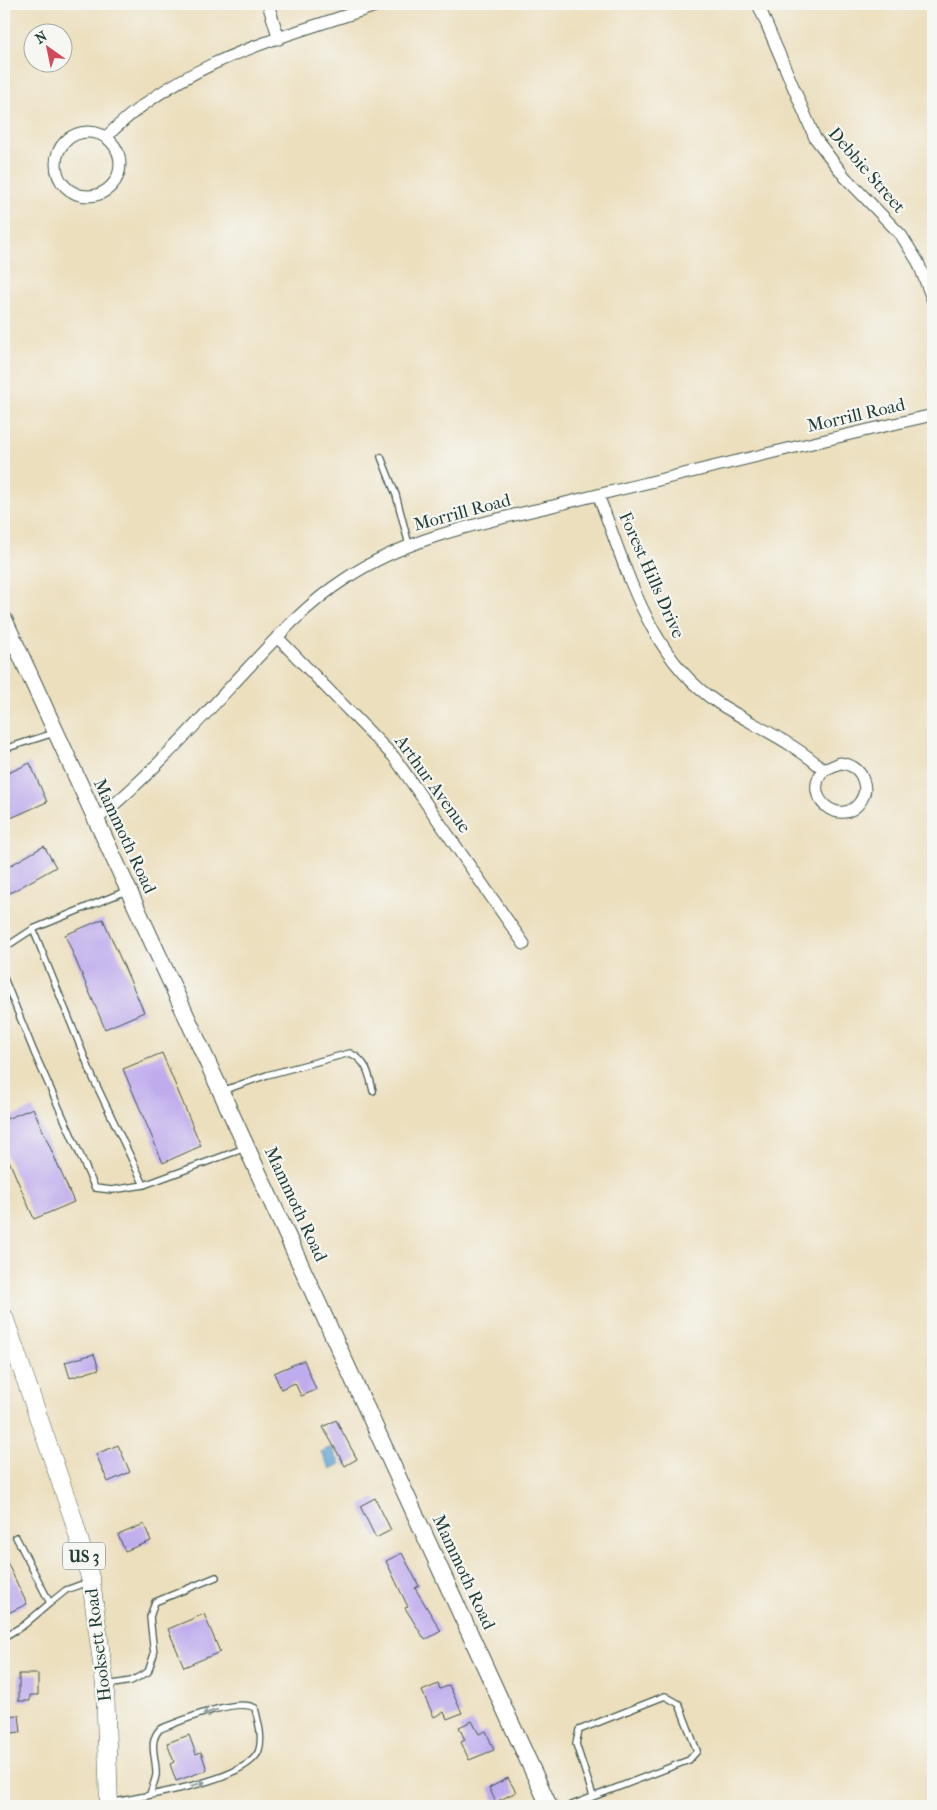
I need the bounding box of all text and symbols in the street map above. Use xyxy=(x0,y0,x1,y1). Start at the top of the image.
north arrow xyxy=(22,22,72,72)
text: N xyxy=(32,27,51,48)
street label: Debbie Street xyxy=(824,123,910,218)
street label: Morrill Road xyxy=(805,394,907,437)
street label: Morrill Road xyxy=(411,489,513,536)
street label: Forest Hills Drive xyxy=(614,509,689,642)
street label: Arthur Avenue xyxy=(390,731,475,837)
street label: Mammoth Road xyxy=(89,776,160,897)
street label: Mammoth Road xyxy=(260,1144,331,1265)
street label: Mammoth Road xyxy=(428,1512,499,1633)
road number: US 3 xyxy=(63,1542,105,1570)
street label: Hooksett Road xyxy=(81,1587,116,1703)
one-way arrow xyxy=(203,1708,219,1717)
one-way arrow xyxy=(189,1778,205,1788)

